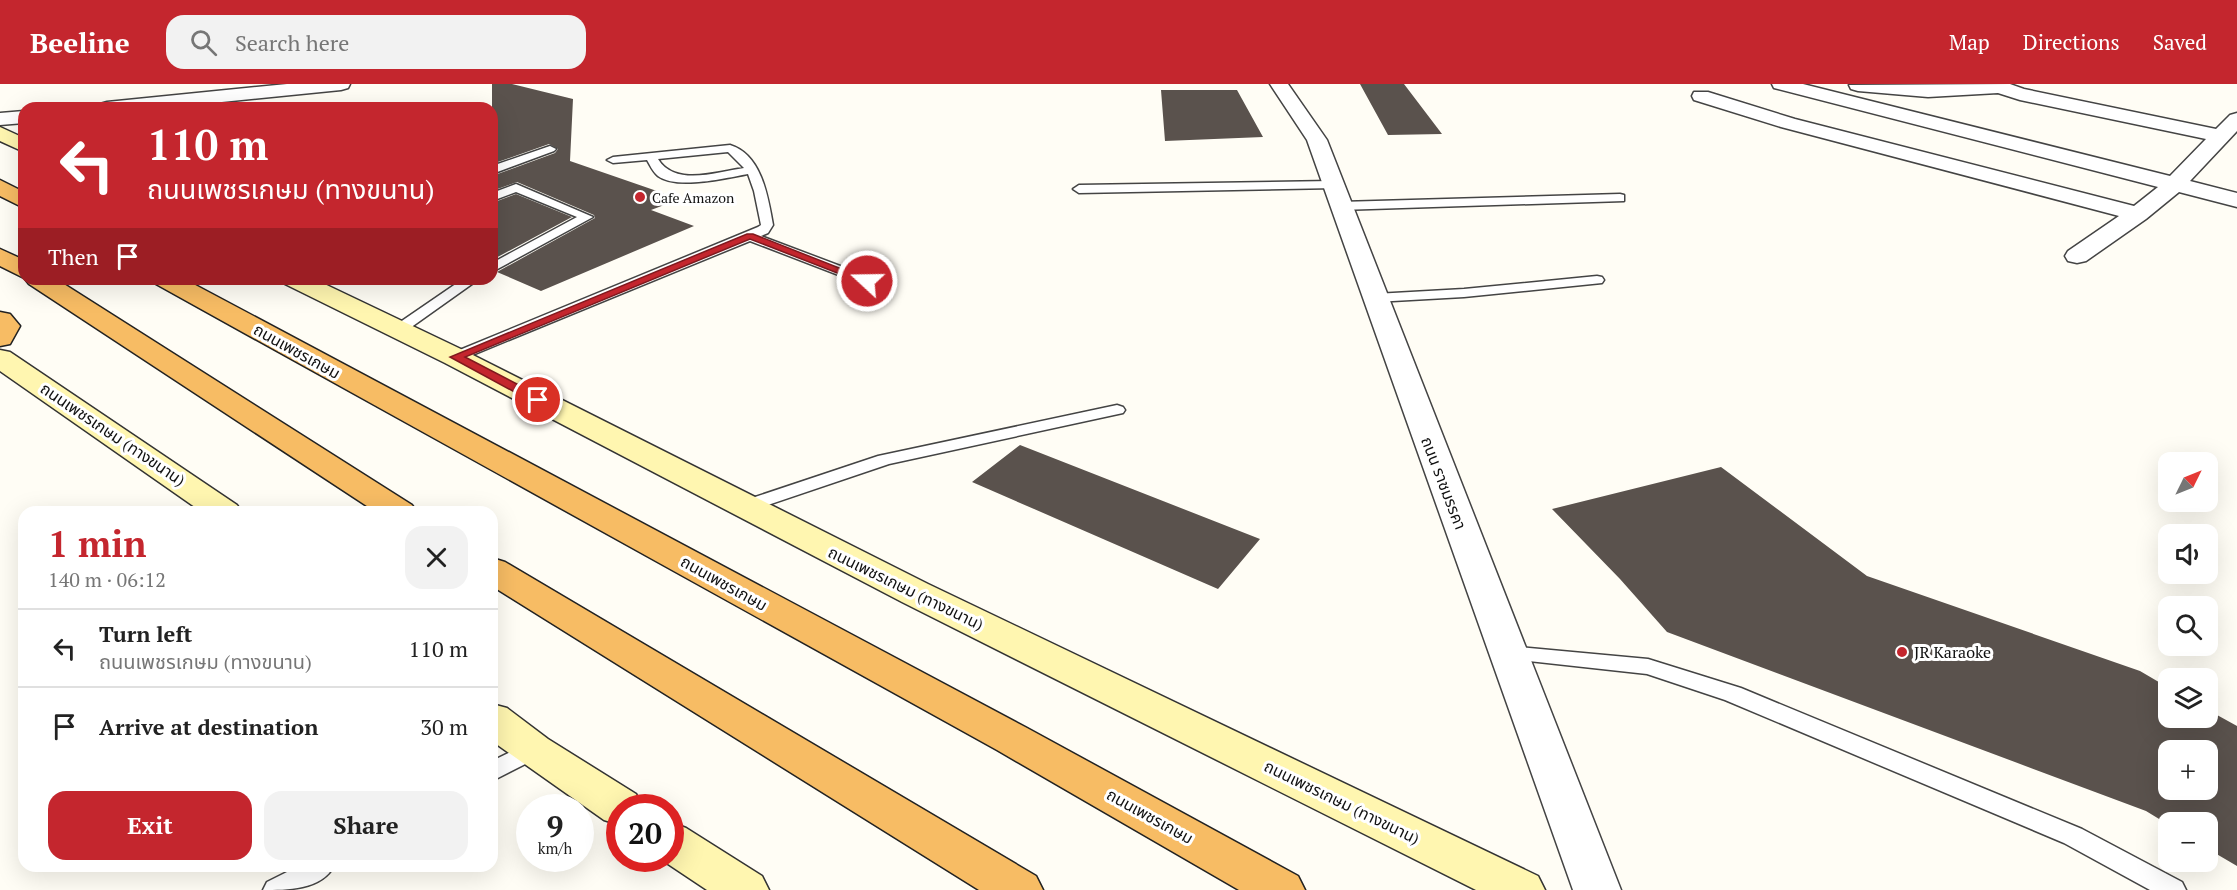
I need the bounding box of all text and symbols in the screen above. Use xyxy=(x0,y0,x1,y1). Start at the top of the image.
search box xyxy=(166,15,586,69)
text: Beeline xyxy=(30,24,130,61)
icon: search xyxy=(187,26,220,59)
text: Search here xyxy=(235,28,349,57)
text: Map xyxy=(1949,28,1990,56)
text: Directions xyxy=(2023,28,2120,56)
text: Saved xyxy=(2153,28,2207,56)
text: 110 m xyxy=(147,116,268,172)
icon: left xyxy=(48,126,126,204)
text: ถนนเพชรเกษม (ทางขนาน) xyxy=(147,171,434,207)
place label: Cafe Amazon xyxy=(652,188,735,207)
marker: Cafe Amazon xyxy=(633,190,647,204)
icon: arrive xyxy=(111,240,144,273)
text: Then xyxy=(48,242,99,271)
position arrow xyxy=(835,249,899,313)
street label: ถนนเพชรเกษม xyxy=(250,318,344,384)
pin xyxy=(512,374,563,425)
street label: ถนนเพชรเกษม (ทางขนาน) xyxy=(36,377,190,491)
icon: arrive xyxy=(521,383,554,416)
street label: ถนน ราชมรรคา xyxy=(1416,433,1472,533)
north arrow xyxy=(2158,452,2218,512)
map controls xyxy=(2158,452,2218,872)
text: 1 min xyxy=(48,520,146,567)
button: sound xyxy=(2158,524,2218,584)
button: close xyxy=(405,526,468,589)
street label: ถนนเพชรเกษม (ทางขนาน) xyxy=(825,541,987,635)
street label: ถนนเพชรเกษม xyxy=(677,550,771,616)
text: 140 m · 06:12 xyxy=(48,566,166,593)
button: search xyxy=(2158,596,2218,656)
text: Turn left xyxy=(99,619,192,648)
icon: left xyxy=(48,632,81,665)
text: 110 m xyxy=(408,634,468,663)
place label: JR Karaoke xyxy=(1914,641,1991,663)
marker: JR Karaoke xyxy=(1895,645,1909,659)
text: ถนนเพชรเกษม (ทางขนาน) xyxy=(99,648,312,675)
button: layers xyxy=(2158,668,2218,728)
icon: arrive xyxy=(48,710,81,743)
text: Arrive at destination xyxy=(99,712,318,741)
text: 30 m xyxy=(420,712,468,741)
button: + xyxy=(2158,740,2218,800)
street label: ถนนเพชรเกษม (ทางขนาน) xyxy=(1261,755,1423,849)
street label: ถนนเพชรเกษม xyxy=(1103,783,1197,849)
button: Exit xyxy=(48,791,252,860)
button: Share xyxy=(264,791,468,860)
speed limit sign: 20 xyxy=(606,794,684,872)
text: 9 xyxy=(547,806,563,846)
button: − xyxy=(2158,812,2218,872)
text: km/h xyxy=(538,838,572,858)

